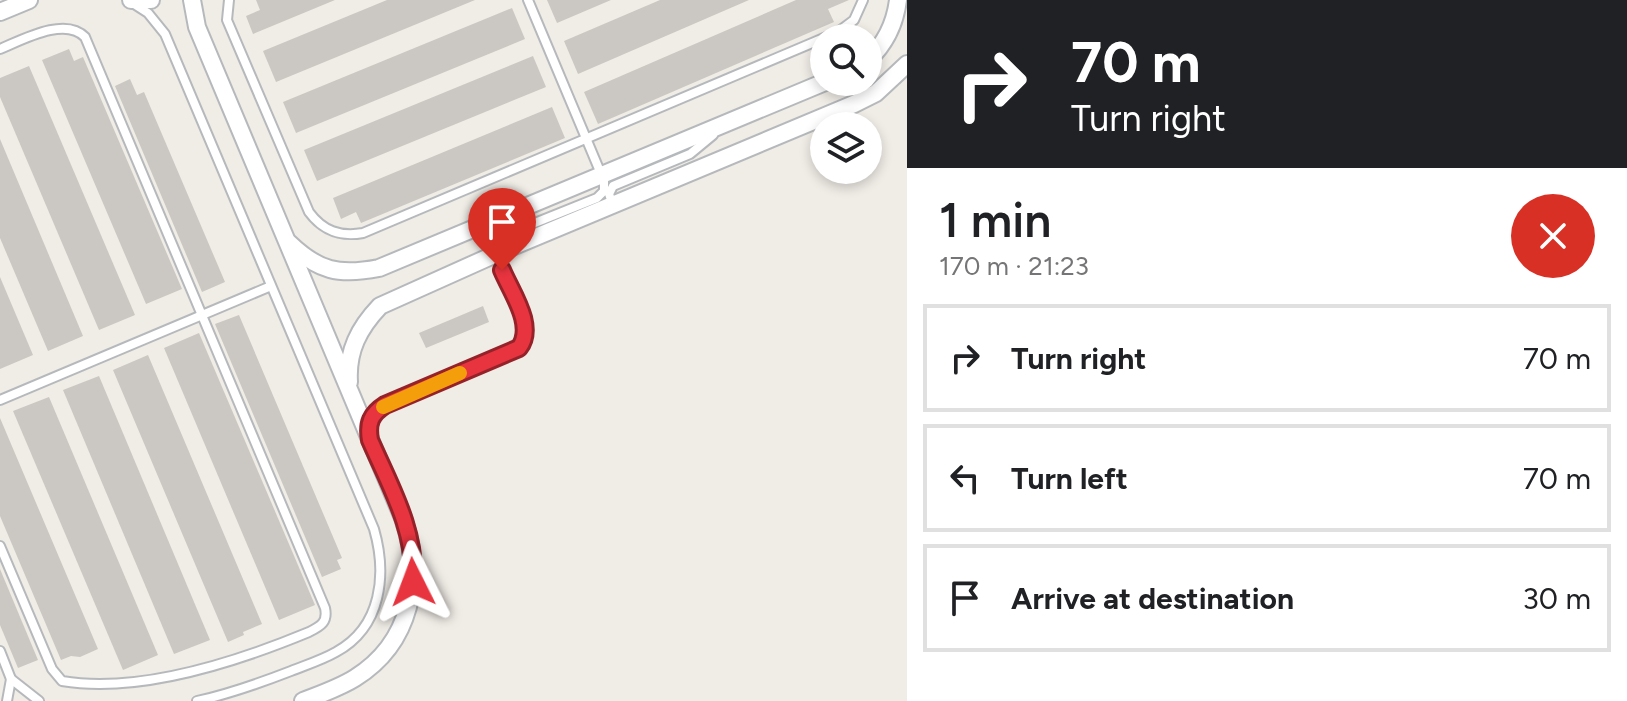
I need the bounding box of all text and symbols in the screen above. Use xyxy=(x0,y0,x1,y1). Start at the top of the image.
map controls xyxy=(810,24,882,184)
button: search xyxy=(810,24,882,96)
text: 70 m xyxy=(1071,29,1201,96)
icon: right xyxy=(939,32,1043,136)
text: Turn right xyxy=(1071,97,1226,140)
button: layers xyxy=(810,112,882,184)
pin xyxy=(468,188,536,270)
text: 1 min xyxy=(939,191,1051,249)
button: close xyxy=(1511,194,1595,278)
icon: arrive xyxy=(480,200,524,244)
text: 170 m · 21:23 xyxy=(939,250,1089,282)
icon: right xyxy=(943,336,987,380)
text: Turn right xyxy=(1011,340,1146,377)
text: 70 m xyxy=(1523,340,1591,377)
icon: left xyxy=(943,456,987,500)
text: Turn left xyxy=(1011,460,1128,497)
text: 70 m xyxy=(1523,460,1591,497)
position arrow xyxy=(371,540,455,624)
icon: arrive xyxy=(943,576,987,620)
text: Arrive at destination xyxy=(1011,580,1294,617)
text: 30 m xyxy=(1523,580,1591,617)

